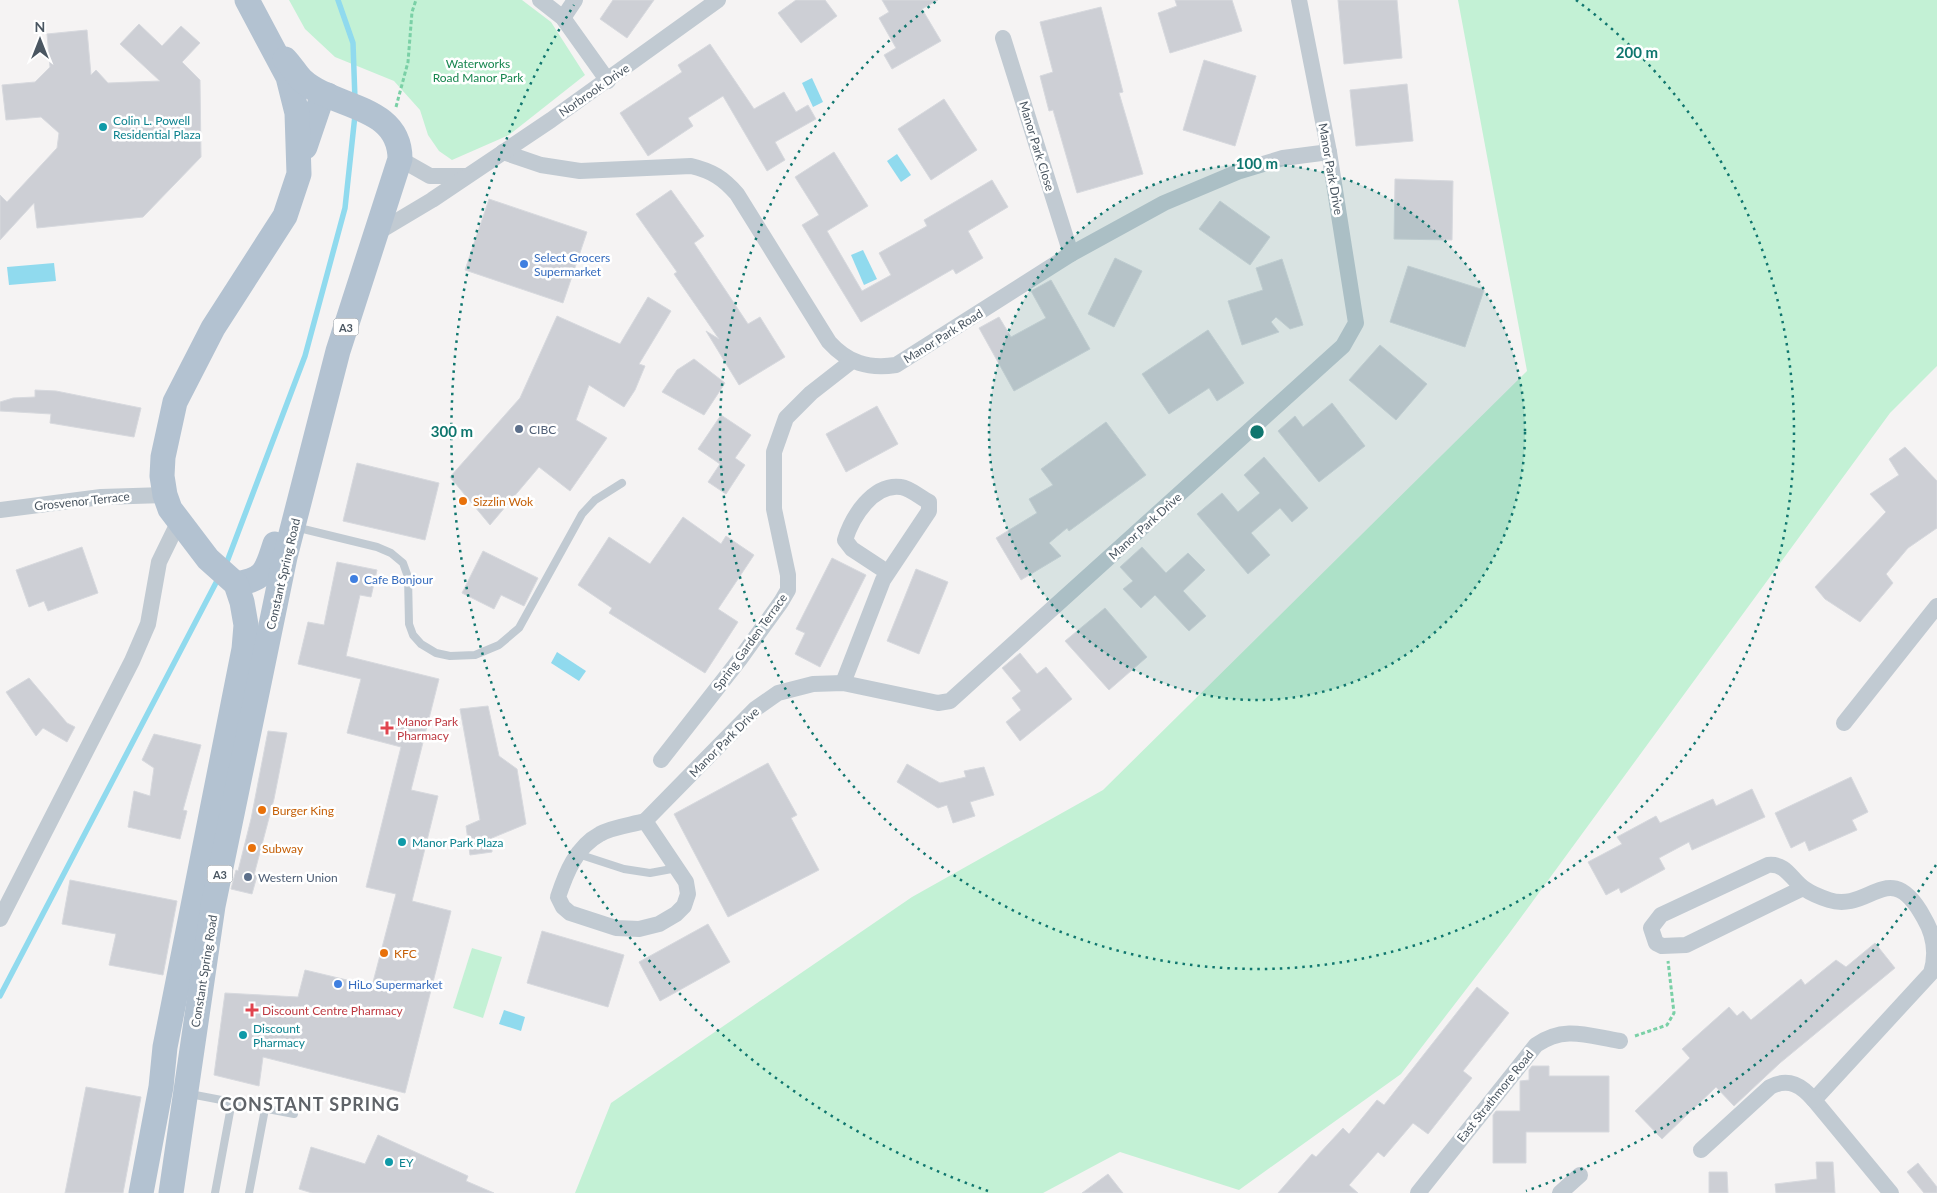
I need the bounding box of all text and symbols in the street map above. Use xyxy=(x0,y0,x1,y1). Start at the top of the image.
north arrow xyxy=(15,15,65,65)
text: N xyxy=(35,18,45,35)
text: 200 m xyxy=(1616,43,1658,61)
park label: Waterworks Road Manor Park xyxy=(433,56,524,85)
street label: Norbrook Drive xyxy=(556,60,632,120)
street label: Manor Park Close xyxy=(1016,99,1058,193)
place label: Colin L. Powell Residential Plaza xyxy=(113,113,201,142)
marker: Colin L. Powell Residential Plaza xyxy=(97,121,109,133)
street label: Manor Park Drive xyxy=(1316,122,1346,216)
text: 100 m xyxy=(1236,154,1278,172)
place label: Select Grocers Supermarket xyxy=(534,250,610,279)
marker: Select Grocers Supermarket xyxy=(518,258,530,270)
street label: Manor Park Road xyxy=(901,306,985,366)
road number: A3 xyxy=(334,318,358,336)
text: 300 m xyxy=(431,422,473,440)
place label: CIBC xyxy=(529,422,556,437)
marker: CIBC xyxy=(513,423,525,435)
centre of rings xyxy=(1248,423,1266,441)
street label: Grosvenor Terrace xyxy=(34,489,130,513)
street label: Manor Park Drive xyxy=(1106,489,1184,563)
place label: Sizzlin Wok xyxy=(473,494,534,509)
marker: Sizzlin Wok xyxy=(457,495,469,507)
street label: Constant Spring Road xyxy=(263,517,303,631)
place label: Cafe Bonjour xyxy=(364,572,434,587)
marker: Cafe Bonjour xyxy=(348,573,360,585)
street label: Spring Garden Terrace xyxy=(710,591,790,693)
street label: Manor Park Drive xyxy=(686,704,762,780)
place label: Manor Park Pharmacy xyxy=(397,714,459,743)
marker: Manor Park Pharmacy xyxy=(381,722,393,734)
place label: Burger King xyxy=(272,803,334,818)
marker: Burger King xyxy=(256,804,268,816)
place label: Manor Park Plaza xyxy=(412,835,504,850)
marker: Manor Park Plaza xyxy=(396,836,408,848)
place label: Subway xyxy=(262,841,304,856)
marker: Subway xyxy=(246,842,258,854)
road number: A3 xyxy=(208,866,232,882)
place label: Western Union xyxy=(258,870,338,885)
marker: Western Union xyxy=(242,871,254,883)
street label: Constant Spring Road xyxy=(188,914,220,1028)
place label: KFC xyxy=(394,946,417,961)
marker: KFC xyxy=(378,947,390,959)
place label: HiLo Supermarket xyxy=(348,977,443,992)
marker: HiLo Supermarket xyxy=(332,978,344,990)
place label: Discount Centre Pharmacy xyxy=(262,1003,404,1018)
marker: Discount Centre Pharmacy xyxy=(246,1004,258,1016)
place label: Discount Pharmacy xyxy=(253,1021,306,1050)
marker: Discount Pharmacy xyxy=(237,1029,249,1041)
street label: East Strathmore Road xyxy=(1453,1047,1537,1145)
district label: CONSTANT SPRING xyxy=(220,1093,400,1115)
place label: EY xyxy=(399,1155,414,1170)
marker: EY xyxy=(383,1156,395,1168)

